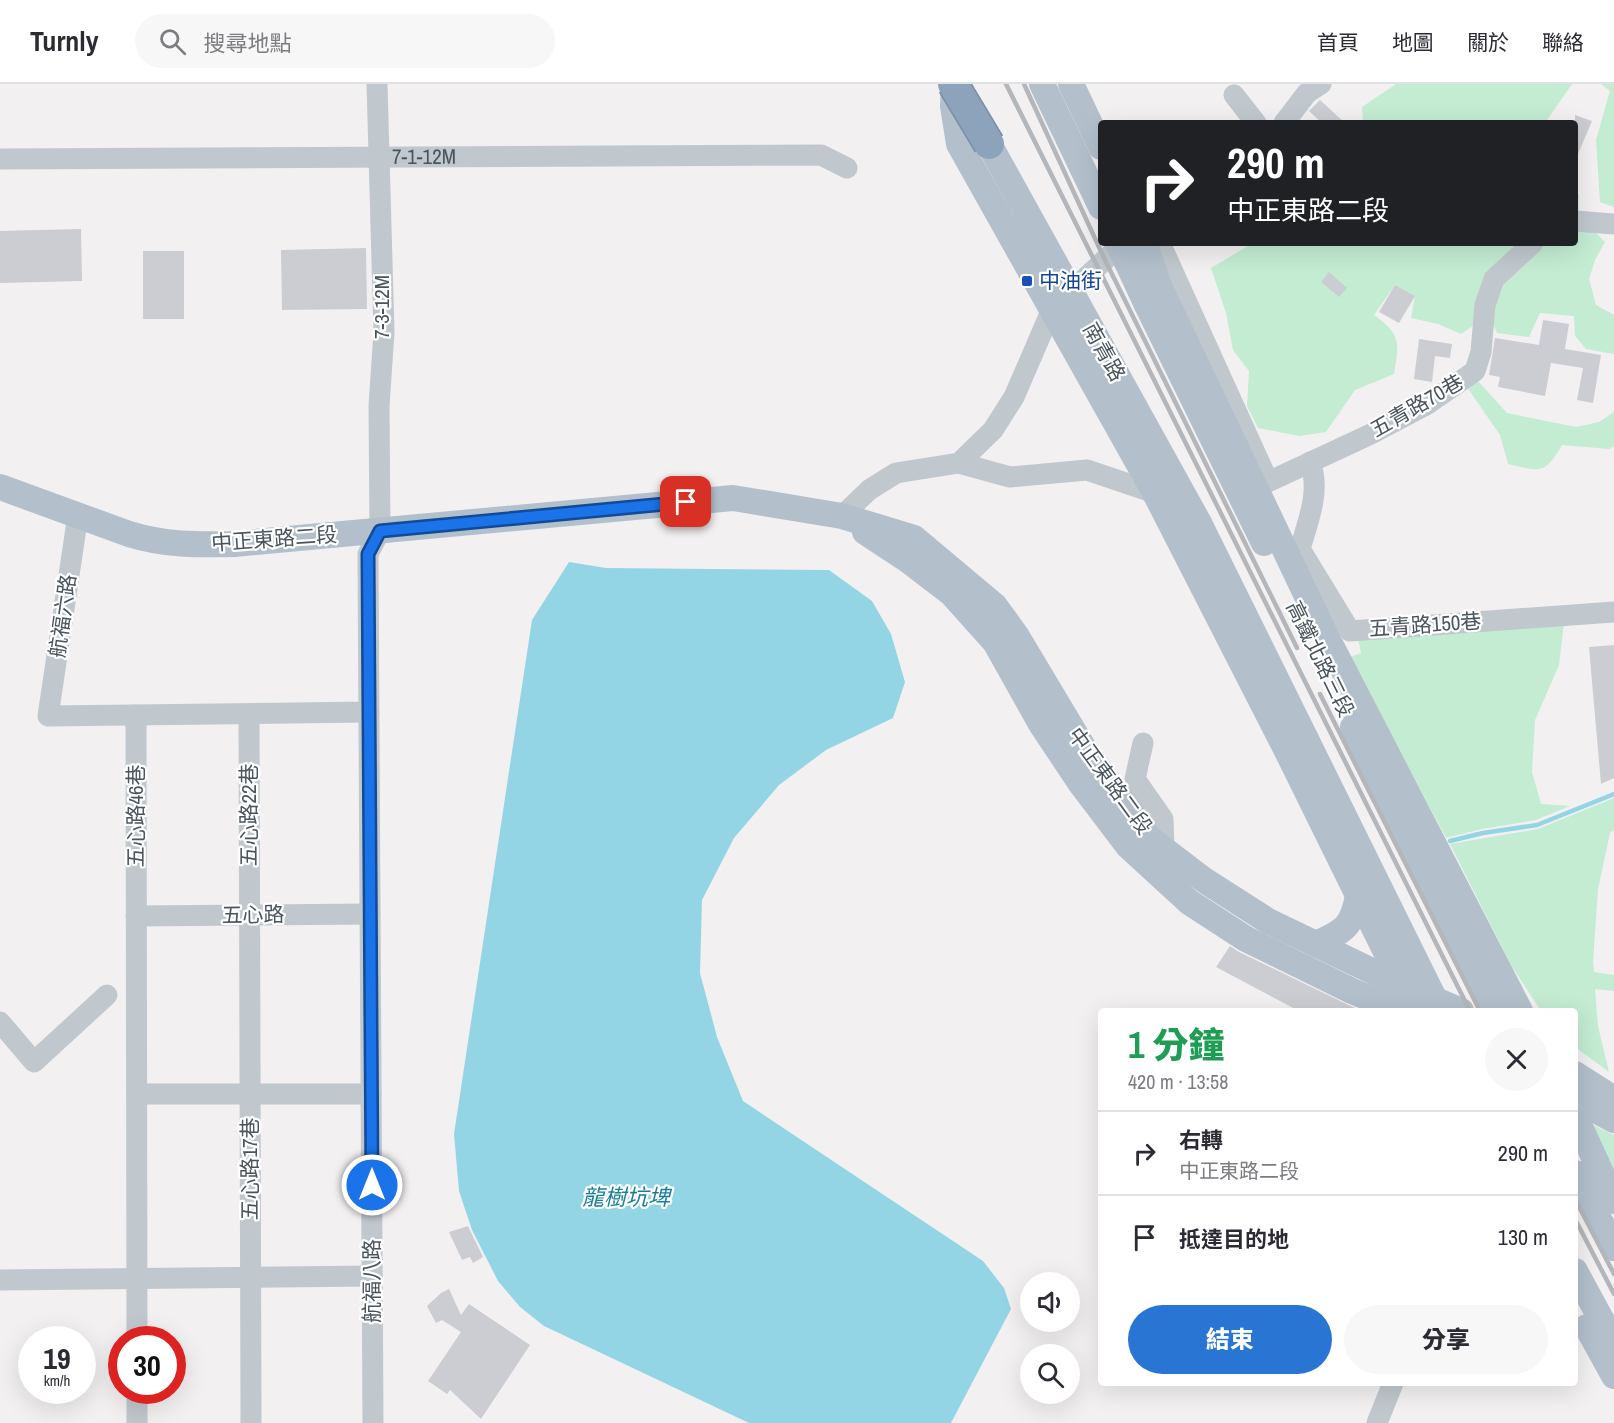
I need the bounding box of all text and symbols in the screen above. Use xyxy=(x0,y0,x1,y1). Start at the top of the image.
search box xyxy=(135,14,555,68)
text: Turnly xyxy=(30,22,99,60)
icon: search xyxy=(156,25,189,58)
text: 搜尋地點 xyxy=(204,28,292,58)
text: 首頁 xyxy=(1317,28,1359,57)
text: 地圖 xyxy=(1392,28,1434,57)
text: 關於 xyxy=(1467,28,1509,57)
text: 聯絡 xyxy=(1542,28,1584,57)
text: 290 m xyxy=(1227,135,1325,191)
street label: 7-1-12M xyxy=(392,142,456,171)
icon: right xyxy=(1128,144,1206,222)
text: 中正東路二段 xyxy=(1227,192,1389,228)
place label: 中油街 xyxy=(1039,266,1102,295)
marker: 中油街 xyxy=(1020,274,1034,288)
street label: 7-3-12M xyxy=(367,275,396,339)
street label: 南青路 xyxy=(1076,317,1132,386)
street label: 五青路70巷 xyxy=(1365,367,1469,444)
pin xyxy=(660,476,711,527)
icon: arrive xyxy=(669,485,702,518)
street label: 中正東路二段 xyxy=(210,520,338,557)
street label: 航福六路 xyxy=(42,572,83,660)
street label: 高鐵北路三段 xyxy=(1280,596,1361,722)
street label: 五青路150巷 xyxy=(1368,606,1482,643)
street label: 中正東路二段 xyxy=(1062,721,1159,840)
street label: 五心路22巷 xyxy=(234,763,263,867)
street label: 五心路46巷 xyxy=(121,764,150,868)
street label: 五心路 xyxy=(221,899,285,930)
text: 1 分鐘 xyxy=(1128,1021,1225,1069)
button: close xyxy=(1485,1028,1548,1091)
text: 420 m · 13:58 xyxy=(1128,1068,1228,1095)
street label: 五心路17巷 xyxy=(235,1117,264,1221)
text: 右轉 xyxy=(1179,1125,1223,1155)
icon: right xyxy=(1128,1137,1161,1170)
text: 290 m xyxy=(1498,1138,1548,1168)
position arrow xyxy=(340,1153,404,1217)
text: 中正東路二段 xyxy=(1179,1157,1299,1184)
water label: 龍樹坑埤 xyxy=(582,1182,673,1212)
icon: arrive xyxy=(1128,1221,1161,1254)
text: 130 m xyxy=(1498,1222,1548,1252)
text: 抵達目的地 xyxy=(1179,1224,1289,1254)
street label: 航福八路 xyxy=(357,1239,386,1323)
map controls xyxy=(1020,1272,1080,1404)
button: sound xyxy=(1020,1272,1080,1332)
button: 結束 xyxy=(1128,1305,1332,1374)
button: 分享 xyxy=(1344,1305,1548,1374)
speed limit sign: 30 xyxy=(108,1326,186,1404)
text: 19 xyxy=(43,1338,71,1378)
button: search xyxy=(1020,1344,1080,1404)
text: km/h xyxy=(44,1370,70,1391)

